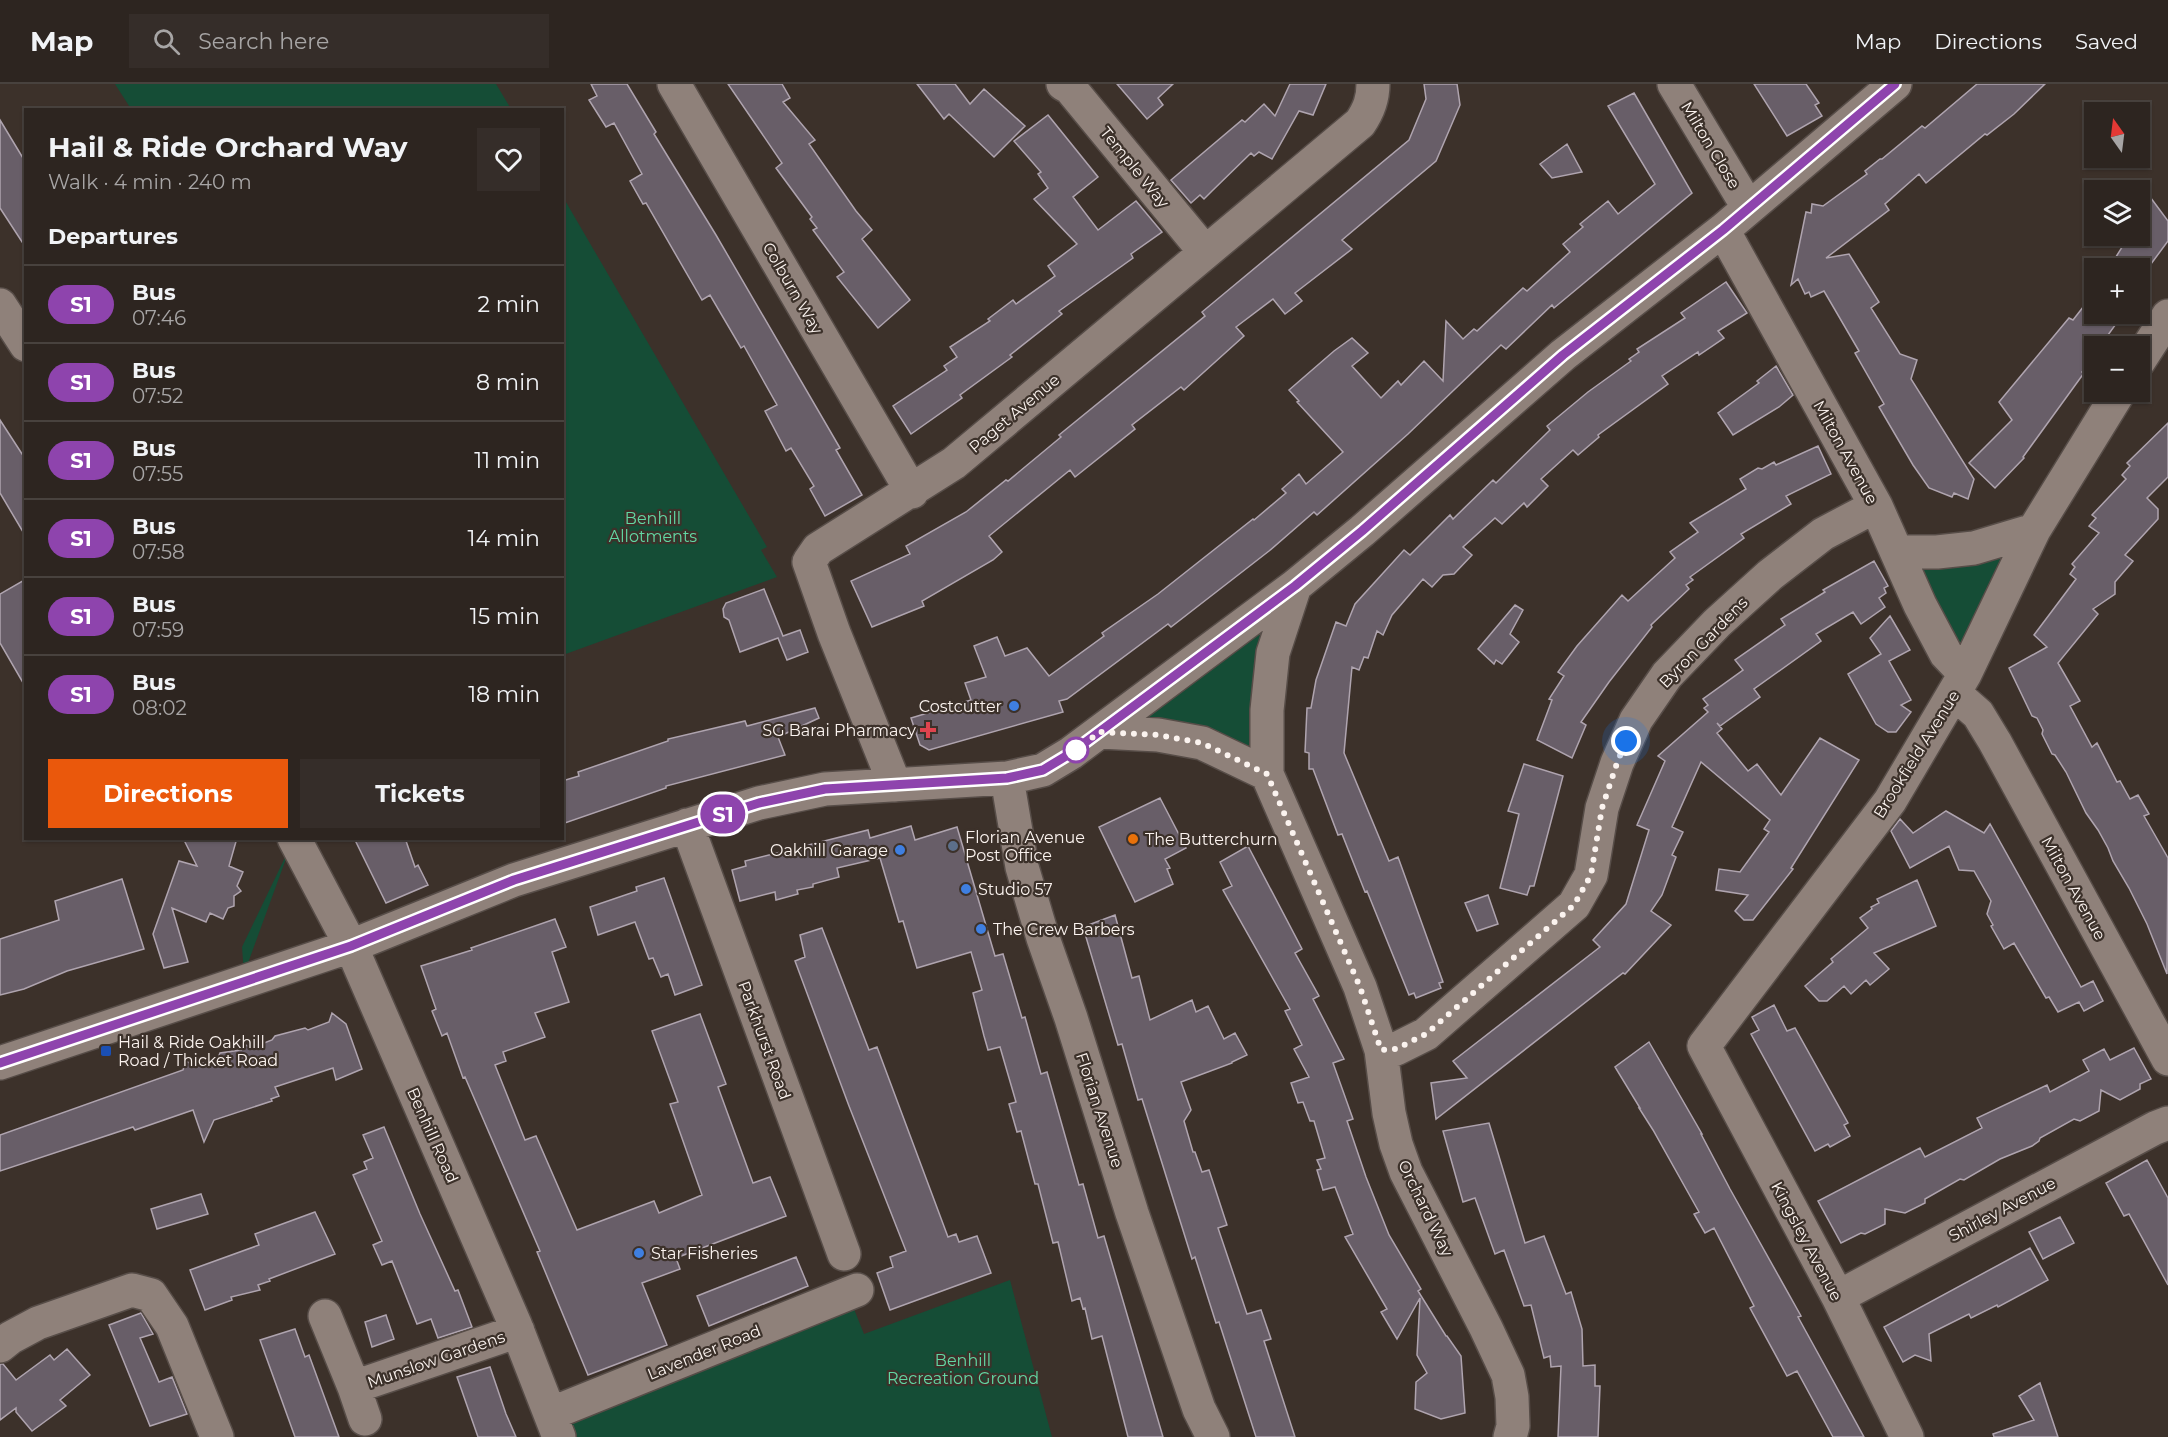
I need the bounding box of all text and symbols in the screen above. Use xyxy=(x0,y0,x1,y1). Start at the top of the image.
search box xyxy=(129,14,549,68)
text: Map xyxy=(30,24,93,58)
icon: search xyxy=(150,25,183,58)
text: Search here xyxy=(198,28,329,55)
text: Map xyxy=(1855,29,1901,54)
text: Directions xyxy=(1934,29,2042,54)
text: Saved xyxy=(2075,29,2138,54)
street label: Milton Close xyxy=(1677,98,1744,192)
north arrow xyxy=(2084,102,2150,168)
map controls xyxy=(2084,102,2150,402)
street label: Temple Way xyxy=(1096,123,1173,212)
button: heart xyxy=(477,128,540,191)
text: Hail & Ride Orchard Way xyxy=(48,130,407,164)
text: Walk · 4 min · 240 m xyxy=(48,170,252,194)
button: layers xyxy=(2084,180,2150,246)
text: Departures xyxy=(48,223,178,250)
street label: Colburn Way xyxy=(759,239,827,338)
button: + xyxy=(2084,258,2150,324)
text: Bus xyxy=(132,279,176,306)
text: 2 min xyxy=(478,291,540,318)
text: S1 xyxy=(70,292,92,317)
text: 07:46 xyxy=(132,306,186,330)
button: − xyxy=(2084,336,2150,402)
text: Bus xyxy=(132,357,176,384)
text: 8 min xyxy=(476,369,540,396)
text: S1 xyxy=(70,370,92,395)
street label: Paget Avenue xyxy=(965,370,1063,457)
text: 07:52 xyxy=(132,384,183,408)
street label: Milton Avenue xyxy=(1809,397,1882,507)
text: Bus xyxy=(132,435,176,462)
text: 11 min xyxy=(474,447,540,474)
text: S1 xyxy=(70,448,92,473)
text: 07:55 xyxy=(132,462,183,486)
park label: Benhill Allotments xyxy=(609,509,697,546)
text: Bus xyxy=(132,513,176,540)
text: 14 min xyxy=(468,525,540,552)
text: S1 xyxy=(70,526,92,551)
text: 07:58 xyxy=(132,540,185,564)
text: Bus xyxy=(132,591,176,618)
street label: Byron Gardens xyxy=(1655,593,1752,692)
text: 15 min xyxy=(470,603,540,630)
text: S1 xyxy=(70,604,92,629)
text: 07:59 xyxy=(132,618,184,642)
text: Bus xyxy=(132,669,176,696)
text: 18 min xyxy=(468,681,540,708)
text: S1 xyxy=(70,682,92,707)
street label: Brookfield Avenue xyxy=(1869,687,1963,822)
text: 08:02 xyxy=(132,696,187,720)
place label: Costcutter xyxy=(919,697,1002,716)
marker: Costcutter xyxy=(1007,699,1021,713)
place label: SG Barai Pharmacy xyxy=(762,721,916,740)
marker: SG Barai Pharmacy xyxy=(921,723,935,737)
your location xyxy=(1611,726,1641,756)
unlabelled marker xyxy=(1063,737,1089,763)
button: Directions xyxy=(48,759,288,828)
button: Tickets xyxy=(300,759,540,828)
line badge: S1 xyxy=(696,794,750,834)
text: S1 xyxy=(712,802,734,827)
place label: Florian Avenue Post Office xyxy=(965,828,1085,865)
place label: The Butterchurn xyxy=(1145,830,1278,849)
marker: The Butterchurn xyxy=(1126,832,1140,846)
street label: Milton Avenue xyxy=(2037,833,2110,943)
marker: Florian Avenue Post Office xyxy=(946,839,960,853)
place label: Oakhill Garage xyxy=(770,841,888,860)
marker: Oakhill Garage xyxy=(893,843,907,857)
place label: Studio 57 xyxy=(978,880,1053,899)
marker: Studio 57 xyxy=(959,882,973,896)
place label: The Crew Barbers xyxy=(993,920,1135,939)
marker: The Crew Barbers xyxy=(974,922,988,936)
street label: Parkhurst Road xyxy=(734,978,795,1102)
place label: Hail & Ride Oakhill Road / Thicket Road xyxy=(118,1033,278,1070)
marker: Hail & Ride Oakhill Road / Thicket Road xyxy=(99,1044,113,1058)
street label: Florian Avenue xyxy=(1072,1050,1127,1170)
street label: Benhill Road xyxy=(403,1085,462,1186)
street label: Orchard Way xyxy=(1394,1157,1457,1260)
street label: Shirley Avenue xyxy=(1946,1173,2059,1246)
street label: Kingsley Avenue xyxy=(1767,1178,1846,1304)
place label: Star Fisheries xyxy=(651,1244,758,1263)
marker: Star Fisheries xyxy=(632,1246,646,1260)
street label: Lavender Road xyxy=(645,1321,764,1384)
street label: Munslow Gardens xyxy=(365,1327,508,1392)
park label: Benhill Recreation Ground xyxy=(887,1351,1039,1388)

